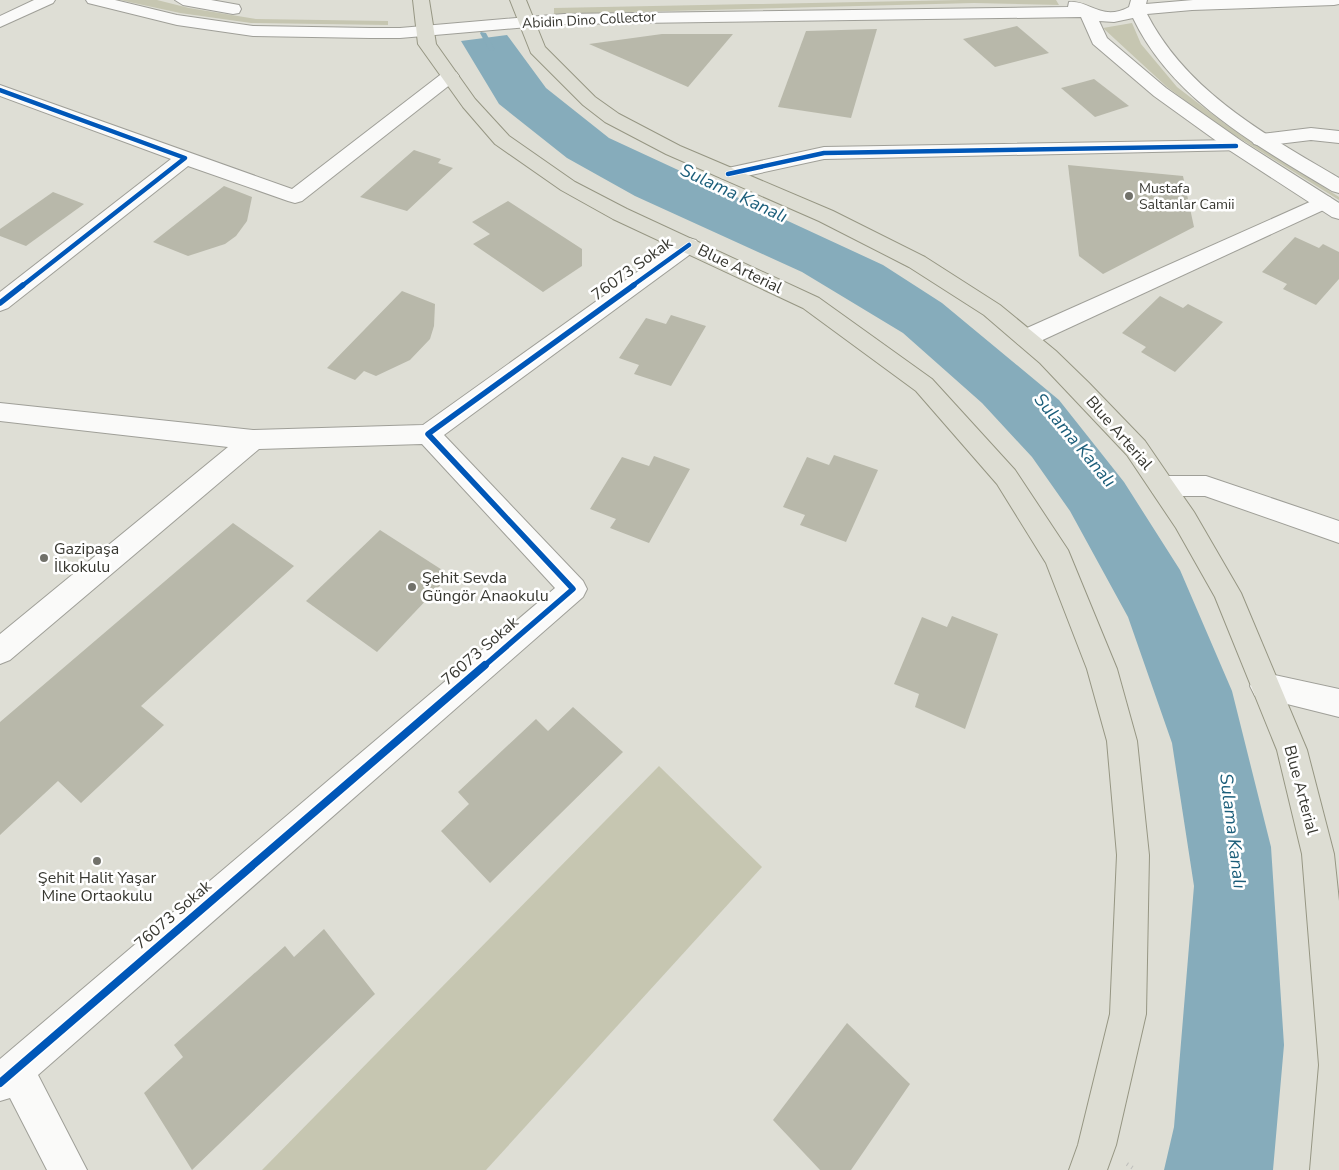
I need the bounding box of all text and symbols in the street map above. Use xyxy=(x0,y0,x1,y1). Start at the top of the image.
street label: Abidin Dino Collector xyxy=(522,7,656,33)
water label: Sulama Kanalı xyxy=(677,158,791,228)
place label: Mustafa Saltanlar Camii xyxy=(1139,179,1235,214)
marker: Mustafa Saltanlar Camii xyxy=(1123,190,1135,202)
street label: 76073 Sokak xyxy=(587,232,678,306)
street label: Blue Arterial xyxy=(694,239,786,299)
water label: Sulama Kanalı xyxy=(1029,388,1121,492)
street label: Blue Arterial xyxy=(1081,391,1158,475)
place label: Gazipaşa İlkokulu xyxy=(54,538,119,578)
marker: Gazipaşa İlkokulu xyxy=(38,552,50,564)
place label: Şehit Sevda Güngör Anaokulu xyxy=(422,567,549,607)
marker: Şehit Sevda Güngör Anaokulu xyxy=(406,581,418,593)
street label: 76073 Sokak xyxy=(437,611,524,691)
street label: Blue Arterial xyxy=(1279,743,1324,837)
water label: Sulama Kanalı xyxy=(1214,772,1252,890)
marker: Şehit Halit Yaşar Mine Ortaokulu xyxy=(91,855,103,867)
place label: Şehit Halit Yaşar Mine Ortaokulu xyxy=(38,867,156,907)
street label: 76073 Sokak xyxy=(130,875,217,955)

